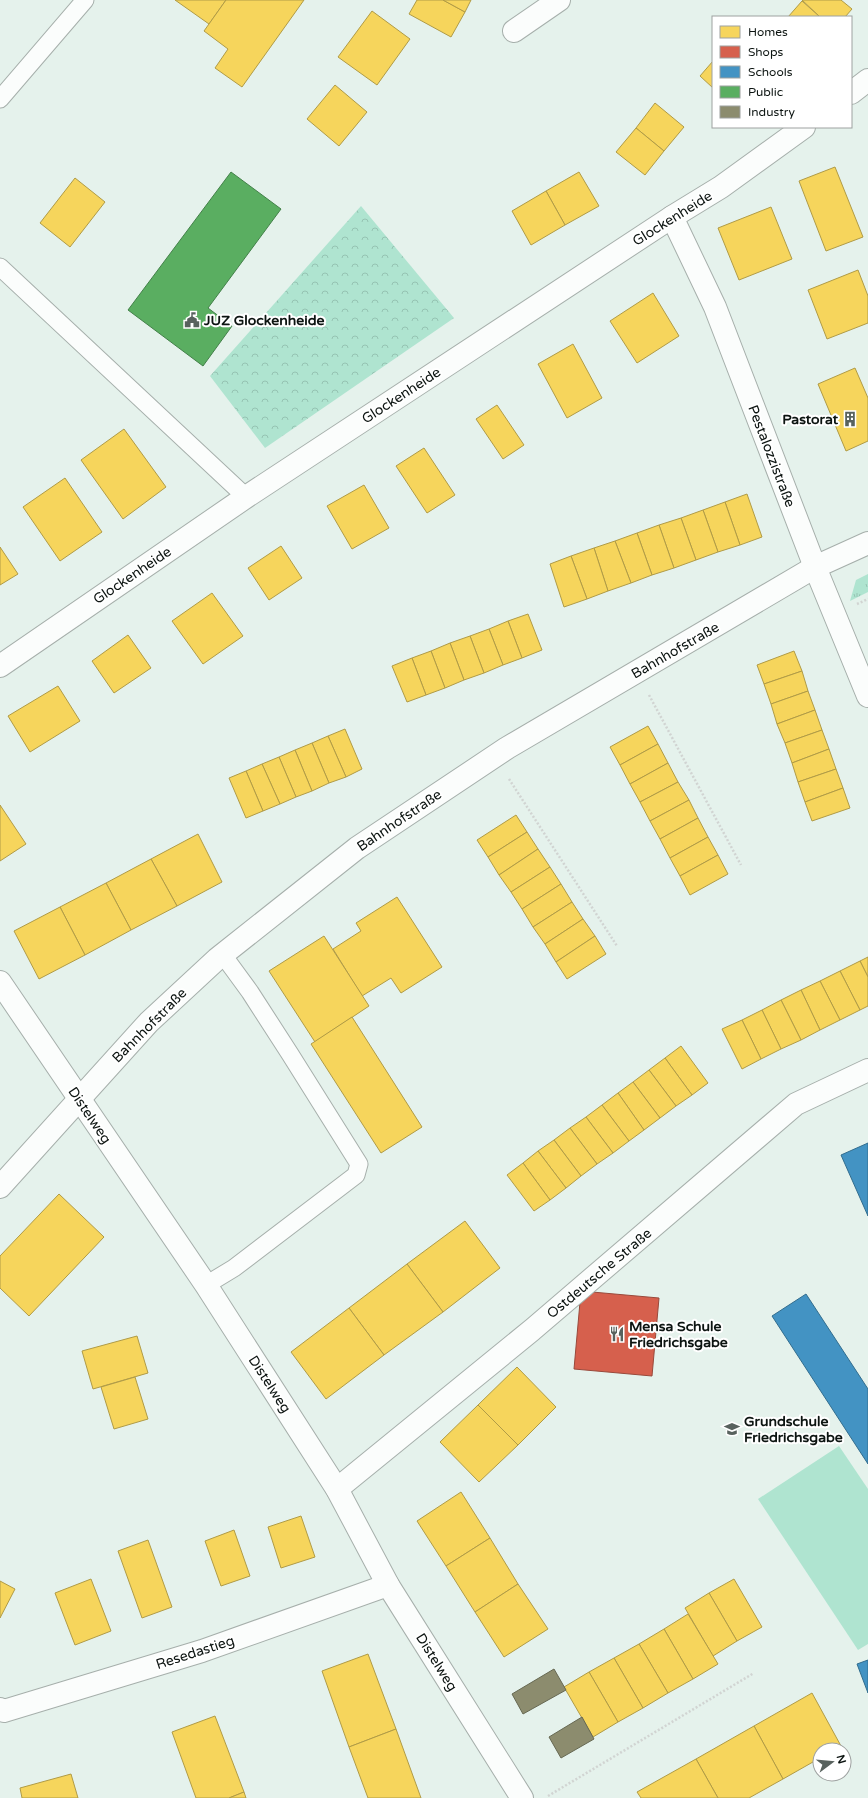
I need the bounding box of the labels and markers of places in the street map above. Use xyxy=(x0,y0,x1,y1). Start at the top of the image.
public building icon: JUZ Glockenheide xyxy=(183,311,201,329)
place label: JUZ Glockenheide xyxy=(203,312,324,329)
building icon: Pastorat xyxy=(841,410,859,428)
place label: Pastorat xyxy=(782,411,839,428)
place label: Mensa Schule Friedrichsgabe xyxy=(629,1318,728,1351)
restaurant icon: Mensa Schule Friedrichsgabe xyxy=(608,1325,626,1343)
place label: Grundschule Friedrichsgabe xyxy=(744,1413,843,1446)
school or university icon: Grundschule Friedrichsgabe xyxy=(723,1420,741,1438)

